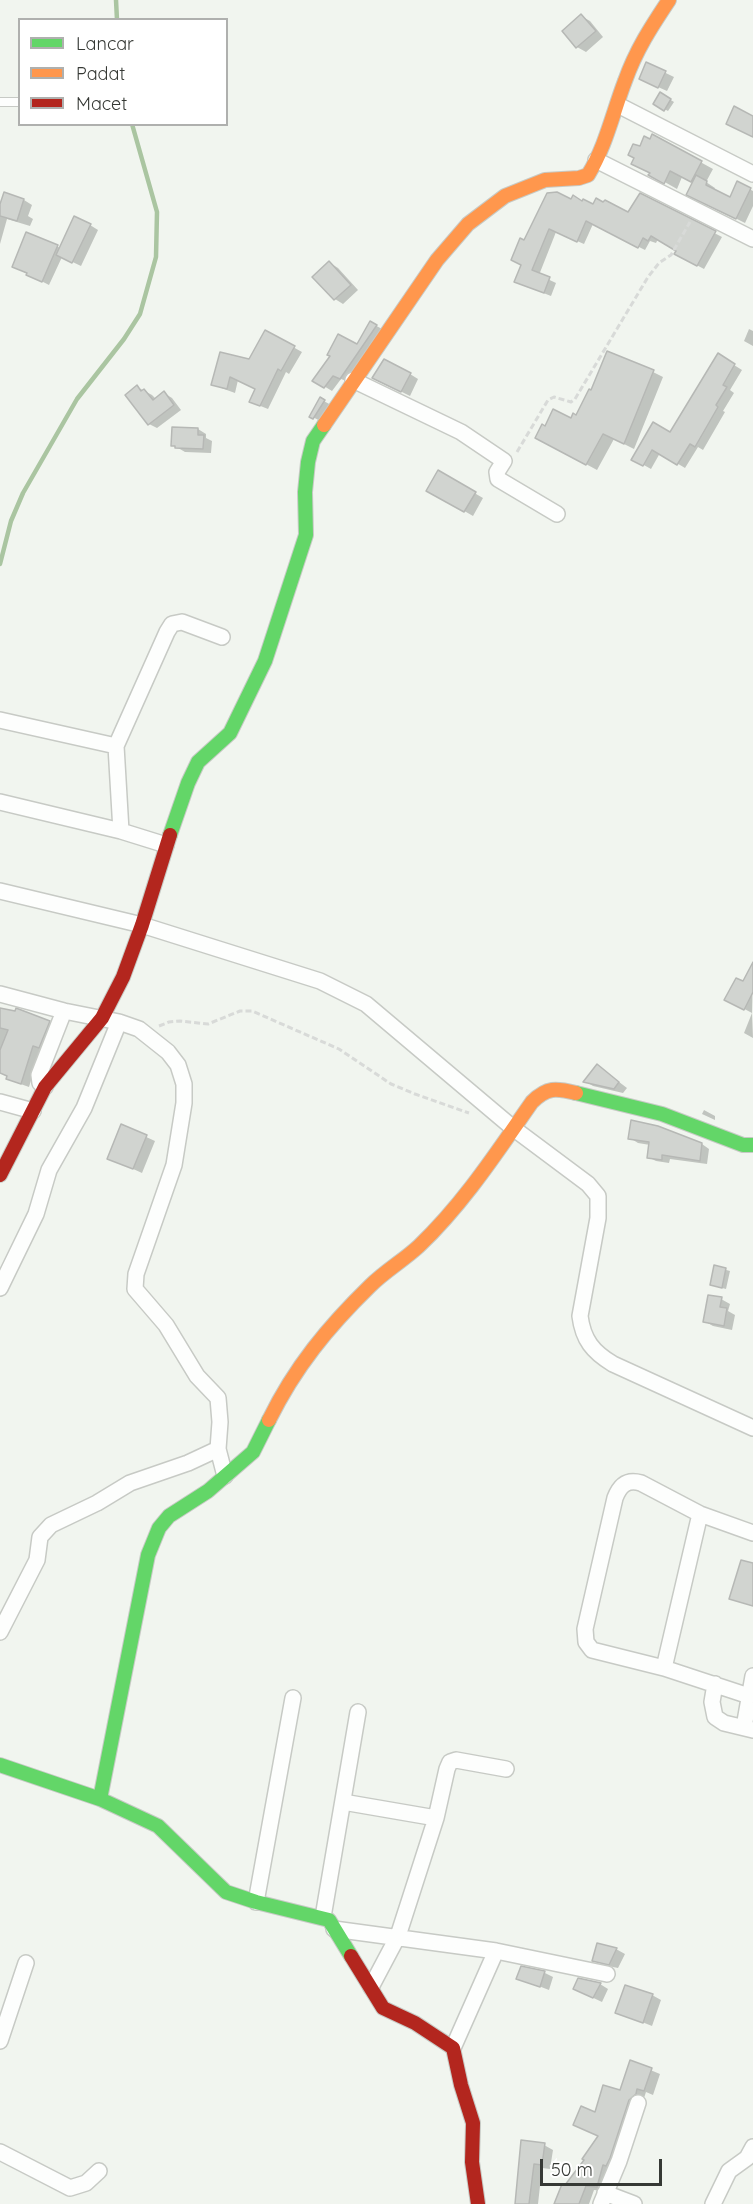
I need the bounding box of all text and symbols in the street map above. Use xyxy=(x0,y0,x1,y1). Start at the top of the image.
legend xyxy=(18,18,228,126)
text: Lancar xyxy=(76,32,134,55)
text: Padat xyxy=(76,62,125,85)
text: Macet xyxy=(76,92,127,115)
scale bar xyxy=(543,2147,664,2185)
text: 50 m xyxy=(551,2158,593,2181)

